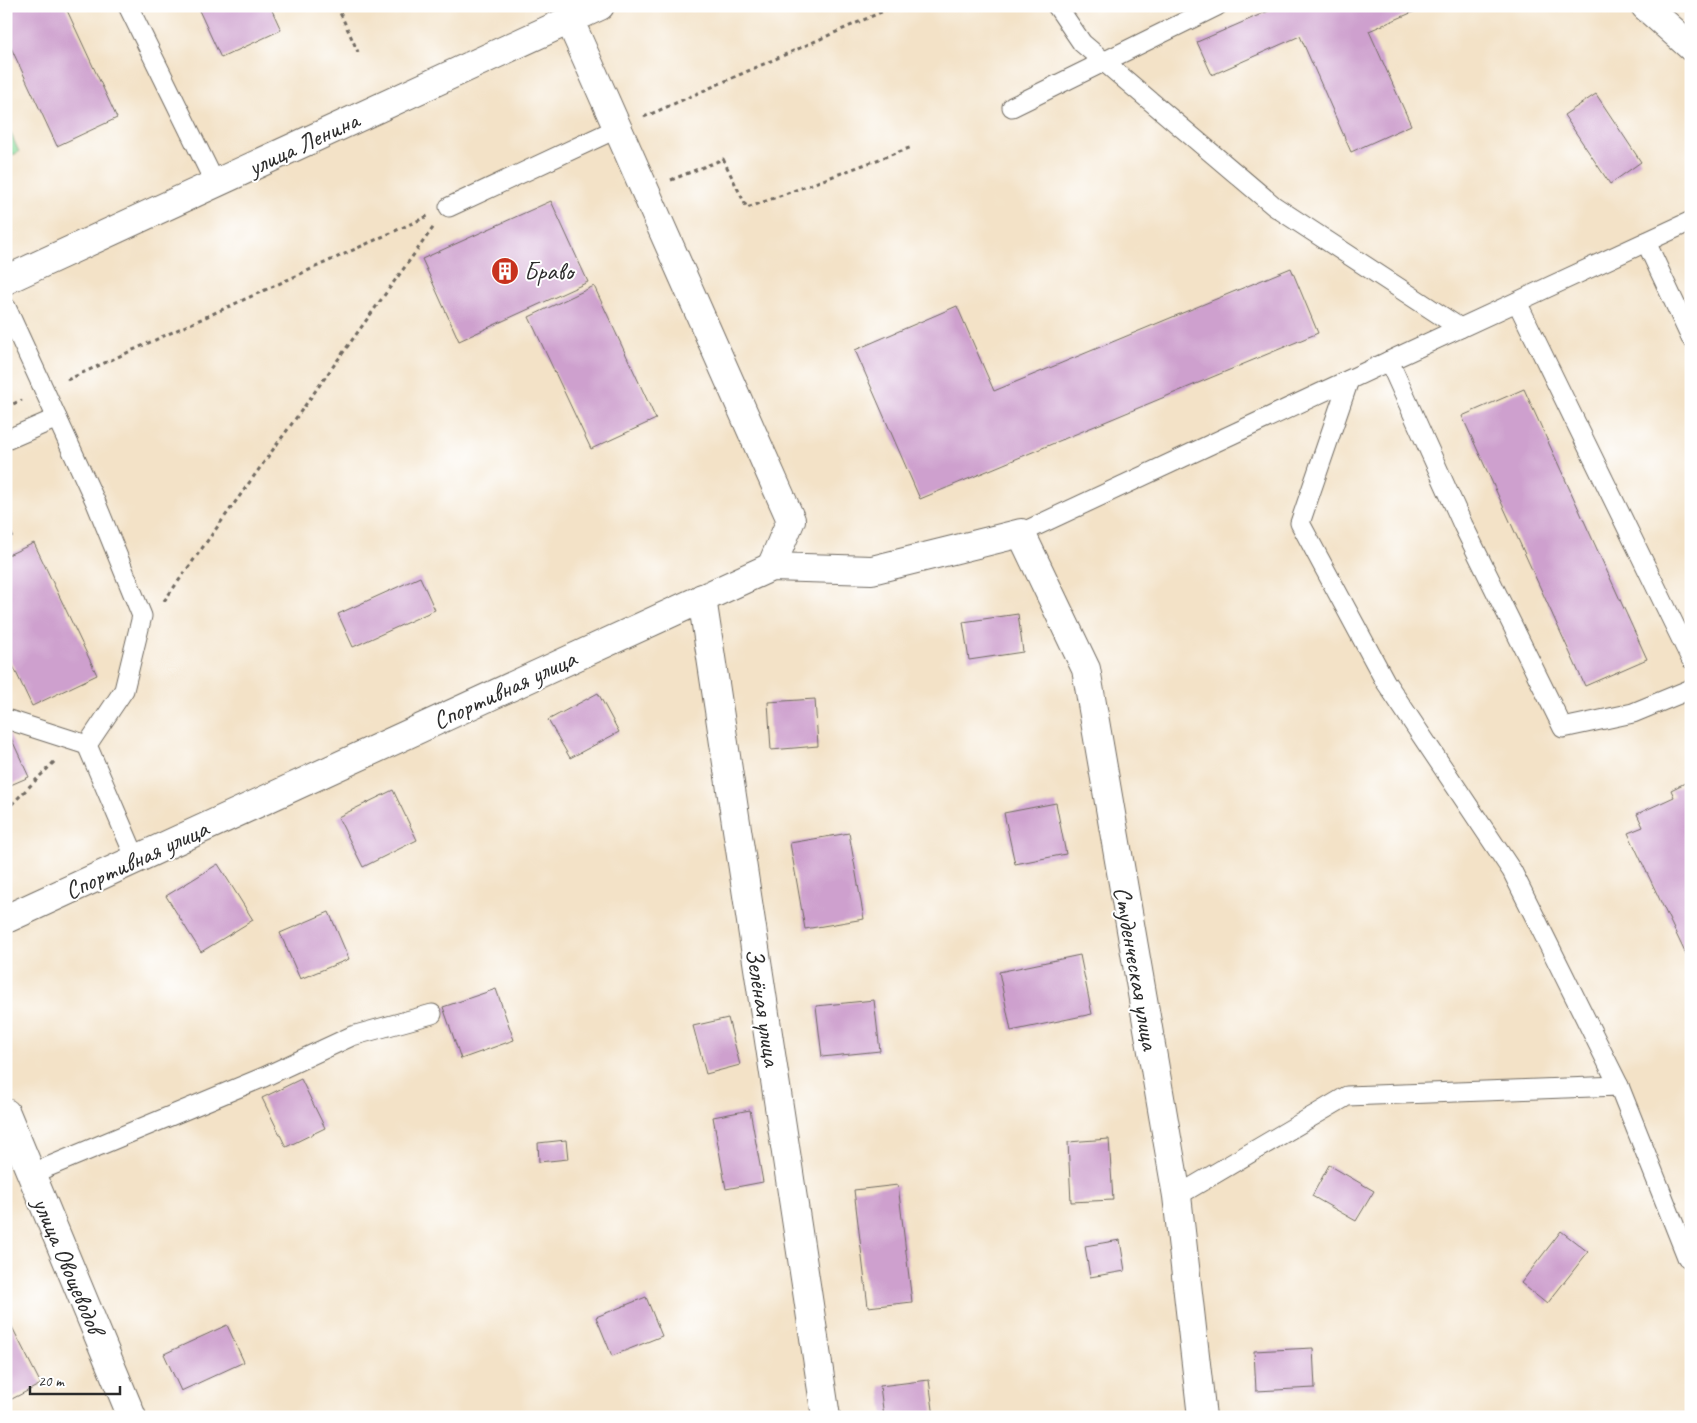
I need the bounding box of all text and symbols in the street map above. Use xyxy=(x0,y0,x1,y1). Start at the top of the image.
street label: улица Ленина xyxy=(241,103,367,184)
building icon: Браво xyxy=(490,256,520,286)
place label: Браво xyxy=(524,256,576,288)
street label: Спортивная улица xyxy=(428,642,583,737)
street label: Спортивная улица xyxy=(60,812,215,907)
street label: Студенческая улица xyxy=(1106,884,1166,1054)
street label: Зелёная улица xyxy=(738,946,788,1070)
street label: улица Овощеводов xyxy=(24,1191,114,1344)
scale bar xyxy=(30,1363,120,1395)
text: 20 m xyxy=(38,1372,65,1391)

